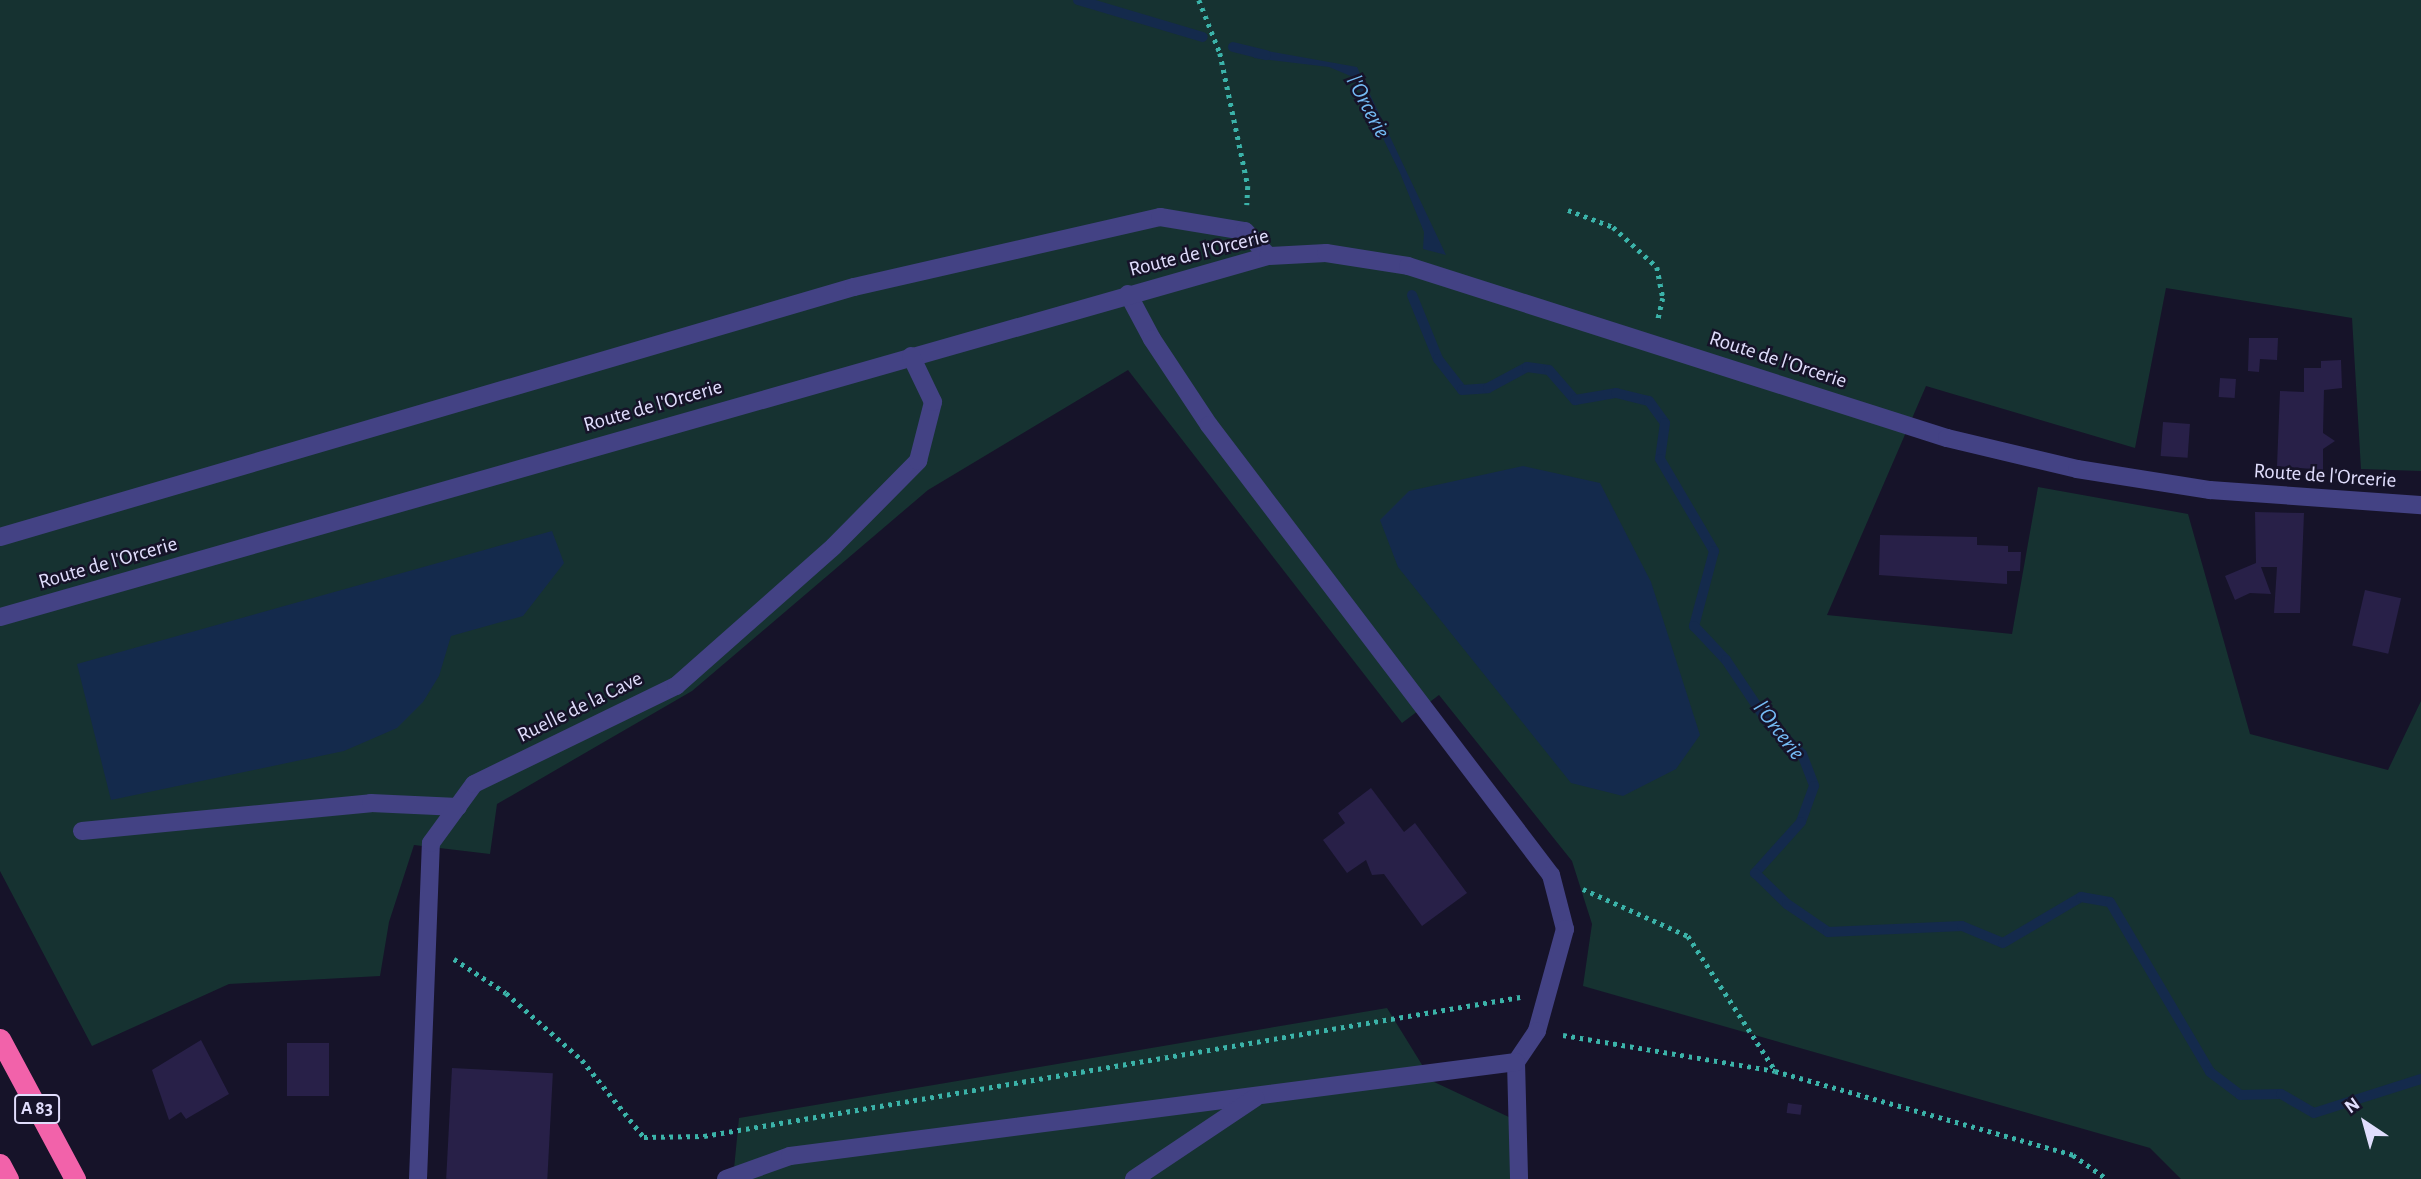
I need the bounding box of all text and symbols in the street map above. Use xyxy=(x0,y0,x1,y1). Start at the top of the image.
water label: l'Orcerie xyxy=(1339,70,1395,144)
street label: Route de l'Orcerie xyxy=(1126,223,1272,283)
street label: Route de l'Orcerie xyxy=(1706,326,1850,394)
street label: Route de l'Orcerie xyxy=(581,374,725,438)
street label: Route de l'Orcerie xyxy=(2253,458,2397,494)
street label: Route de l'Orcerie xyxy=(36,531,180,595)
street label: Ruelle de la Cave xyxy=(513,666,647,748)
water label: l'Orcerie xyxy=(1746,696,1810,766)
north arrow xyxy=(2330,1088,2400,1158)
road number: A 83 xyxy=(12,1093,61,1124)
text: N xyxy=(2341,1094,2363,1117)

